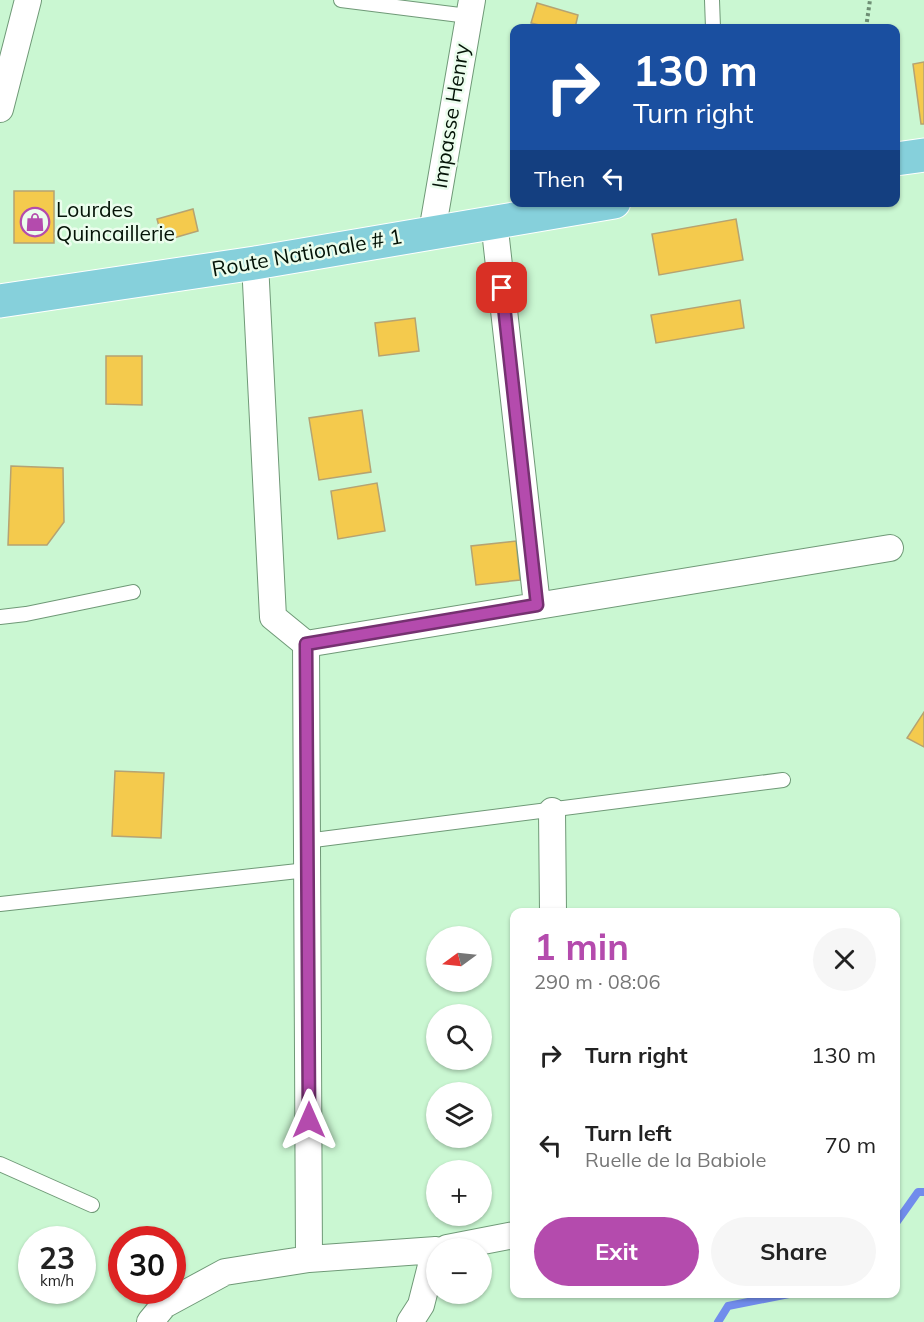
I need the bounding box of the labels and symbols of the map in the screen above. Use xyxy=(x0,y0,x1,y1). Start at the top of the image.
street label: Impasse Henry xyxy=(426,42,474,190)
place label: Lourdes Quincaillerie xyxy=(56,196,175,246)
shop icon: Lourdes Quincaillerie xyxy=(19,206,51,238)
street label: Route Nationale # 1 xyxy=(210,222,404,282)
pin xyxy=(476,262,527,313)
north arrow xyxy=(426,926,492,992)
position arrow xyxy=(277,1088,341,1152)
speed limit sign: 30 xyxy=(108,1226,186,1304)

